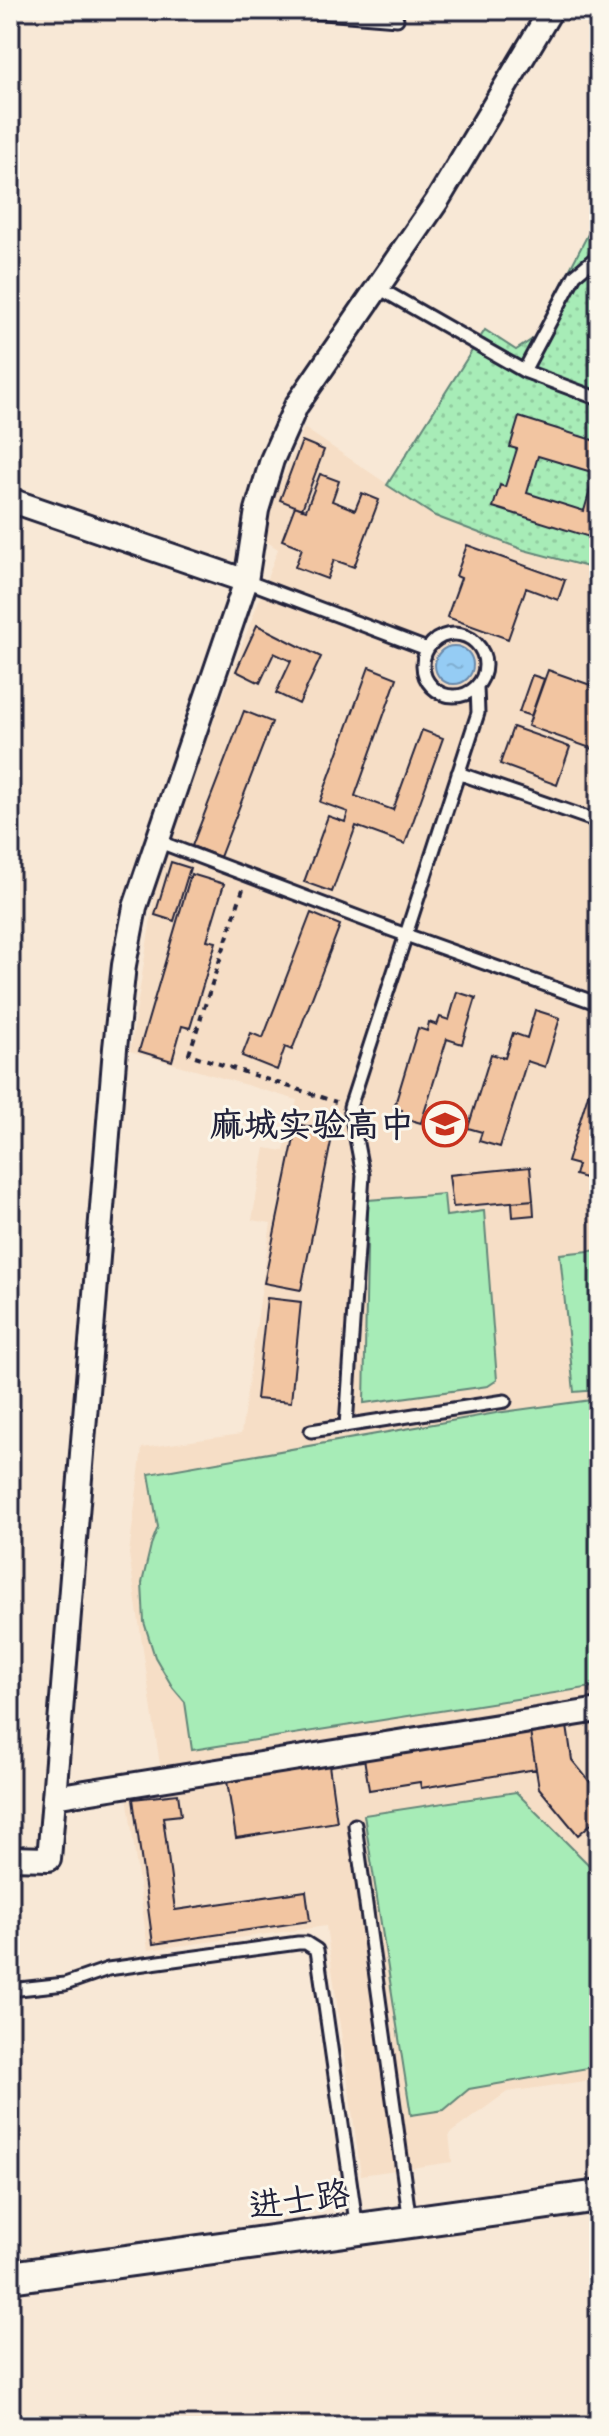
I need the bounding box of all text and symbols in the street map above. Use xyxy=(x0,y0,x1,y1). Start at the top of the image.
school or university icon: 麻城实验高中 xyxy=(421,1100,469,1148)
place label: 麻城实验高中 xyxy=(210,1103,414,1146)
street label: 进士路 xyxy=(246,2171,353,2228)

